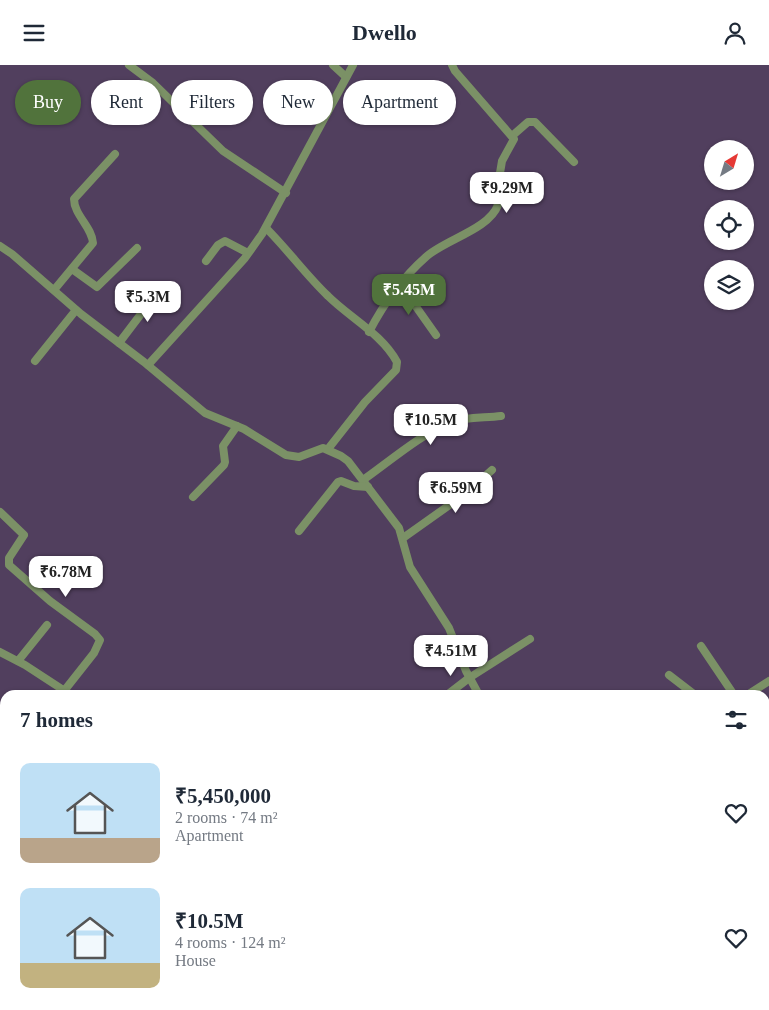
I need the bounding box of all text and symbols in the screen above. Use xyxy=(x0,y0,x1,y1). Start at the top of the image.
icon: menu xyxy=(20,19,48,47)
icon: person xyxy=(721,19,749,47)
text: Dwello xyxy=(352,20,417,45)
chip: Buy xyxy=(15,80,81,125)
chip: Rent xyxy=(91,80,161,125)
chip: Filters xyxy=(171,80,253,125)
chip: New xyxy=(263,80,333,125)
chip: Apartment xyxy=(343,80,456,125)
north arrow xyxy=(704,140,754,190)
map controls xyxy=(704,140,754,310)
pin: ₹9.29M xyxy=(466,171,548,214)
text: ₹9.29M xyxy=(481,179,533,196)
button: locate xyxy=(704,200,754,250)
button: layers xyxy=(704,260,754,310)
pin: ₹5.45M xyxy=(368,273,450,316)
pin: ₹5.3M xyxy=(113,281,183,323)
text: ₹5.45M xyxy=(383,281,435,298)
text: ₹5.3M xyxy=(126,288,170,305)
pin: ₹10.5M xyxy=(390,403,472,446)
text: ₹10.5M xyxy=(405,411,457,428)
pin: ₹6.59M xyxy=(415,471,497,514)
text: ₹6.59M xyxy=(430,479,482,496)
pin: ₹6.78M xyxy=(25,555,107,598)
text: ₹6.78M xyxy=(40,563,92,580)
pin: ₹4.51M xyxy=(410,635,492,677)
text: ₹4.51M xyxy=(425,642,477,659)
icon: filters xyxy=(722,706,750,734)
text: 7 homes xyxy=(20,708,93,732)
icon: home xyxy=(60,783,120,843)
text: ₹5,450,000 xyxy=(175,784,271,808)
icon: heart xyxy=(722,799,750,827)
text: 2 rooms · 74 m² xyxy=(175,809,278,826)
text: Apartment xyxy=(175,827,243,844)
icon: home xyxy=(60,908,120,968)
text: ₹10.5M xyxy=(175,909,244,933)
icon: heart xyxy=(722,924,750,952)
text: 4 rooms · 124 m² xyxy=(175,934,286,951)
text: House xyxy=(175,952,216,969)

